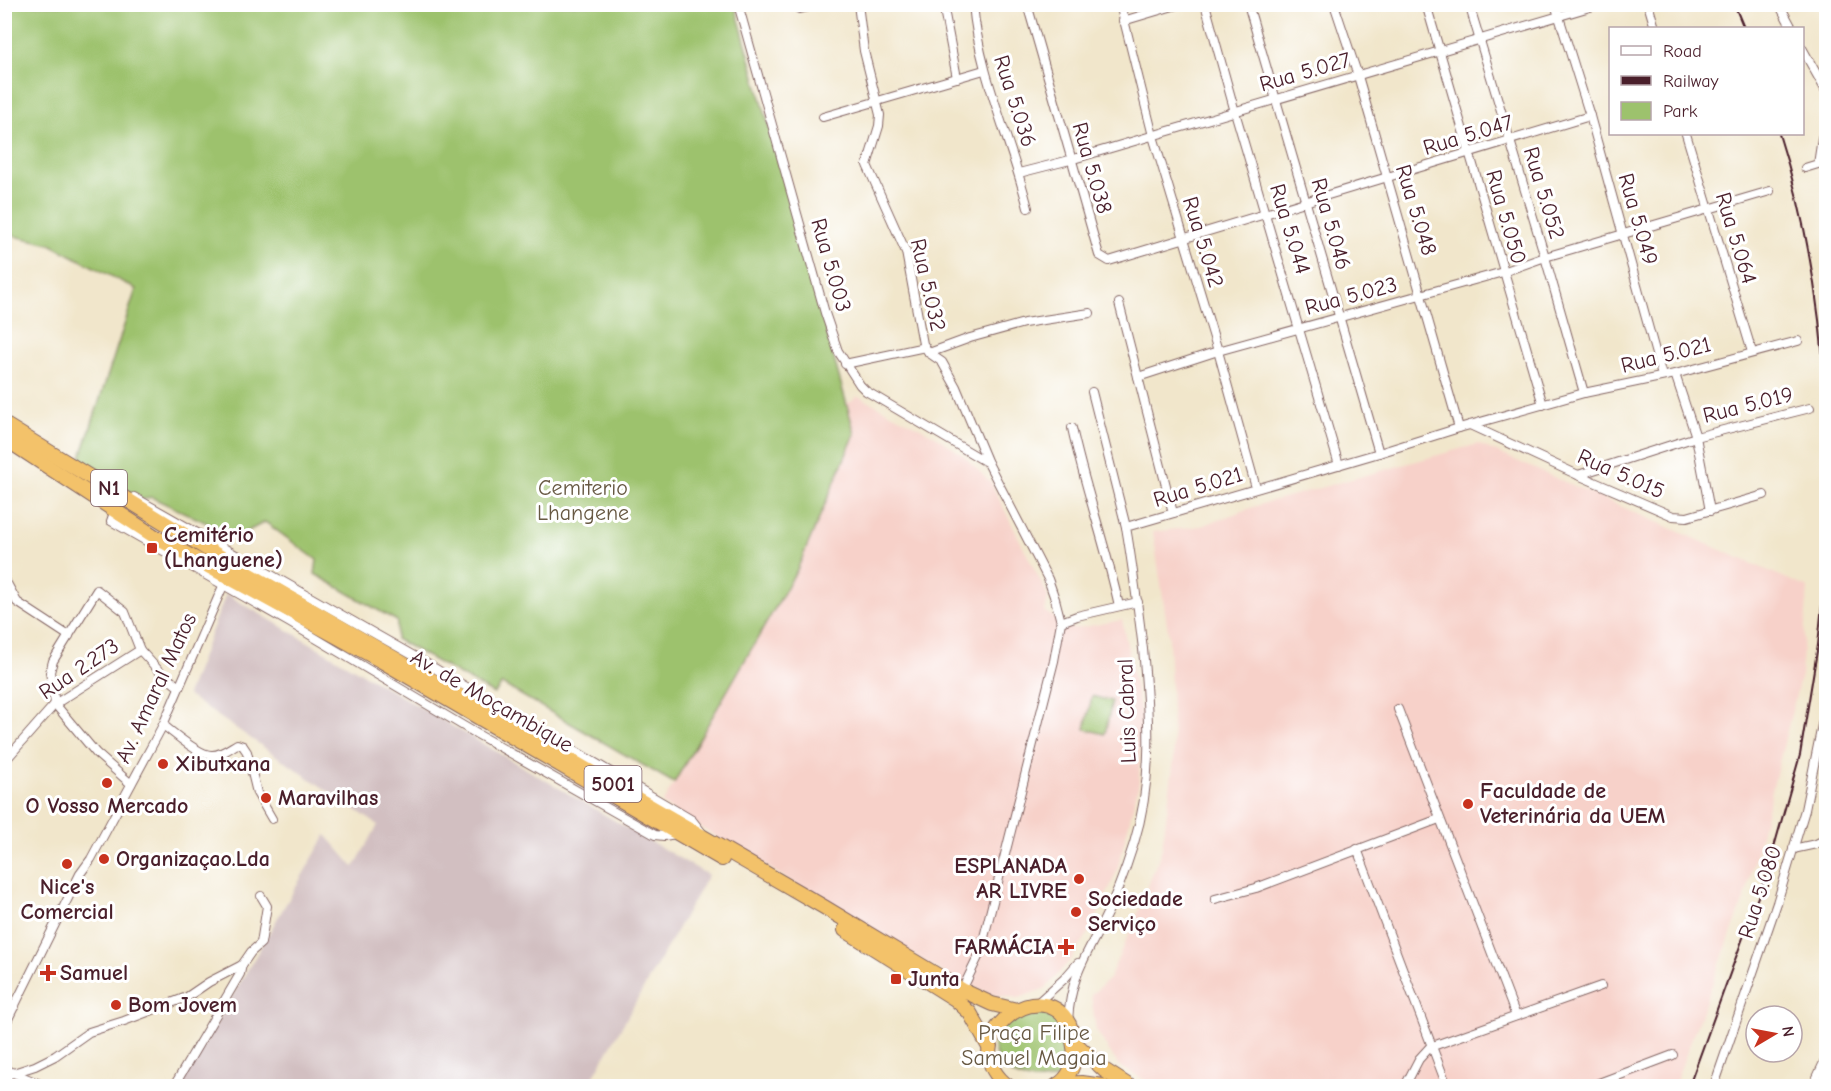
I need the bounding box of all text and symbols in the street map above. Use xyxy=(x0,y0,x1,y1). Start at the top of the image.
legend xyxy=(1609,27,1804,135)
text: Road xyxy=(1663,41,1702,62)
street label: Rua 5.027 xyxy=(1256,46,1354,97)
street label: Rua 5.036 xyxy=(988,52,1042,150)
text: Railway xyxy=(1663,71,1720,92)
text: Park xyxy=(1663,101,1698,122)
street label: Rua 5.047 xyxy=(1420,109,1517,161)
street label: Rua 5.038 xyxy=(1067,119,1117,217)
street label: Rua 5.052 xyxy=(1518,144,1570,242)
street label: Rua 5.048 xyxy=(1390,161,1442,259)
street label: Rua 5.050 xyxy=(1480,167,1532,267)
street label: Rua 5.049 xyxy=(1613,170,1663,268)
street label: Rua 5.046 xyxy=(1306,175,1356,273)
street label: Rua 5.044 xyxy=(1264,181,1316,277)
street label: Rua 5.064 xyxy=(1710,189,1762,287)
street label: Rua 5.042 xyxy=(1177,193,1229,291)
street label: Rua 5.003 xyxy=(805,215,857,315)
street label: Rua 5.032 xyxy=(905,236,951,334)
street label: Rua 5.023 xyxy=(1302,271,1400,321)
street label: Rua 5.021 xyxy=(1618,331,1714,379)
street label: Rua 5.019 xyxy=(1700,381,1796,429)
street label: Rua 5.015 xyxy=(1574,443,1668,505)
street label: Rua 5.021 xyxy=(1150,461,1246,513)
road number: N1 xyxy=(91,470,127,506)
park label: Cemiterio Lhangene xyxy=(537,475,629,526)
place label: Cemitério (Lhanguene) xyxy=(164,522,283,573)
marker: Cemitério (Lhanguene) xyxy=(145,541,159,555)
street label: Av. Amaral Matos xyxy=(110,609,202,767)
street label: Rua 2.273 xyxy=(34,633,124,705)
street label: Av. de Moçambique xyxy=(406,644,578,758)
street label: Luis Cabral xyxy=(1112,658,1142,764)
place label: Xibutxana xyxy=(175,751,271,777)
marker: Xibutxana xyxy=(156,757,170,771)
road number: 5001 xyxy=(584,766,642,802)
marker: O Vosso Mercado xyxy=(100,776,114,790)
place label: Faculdade de Veterinária da UEM xyxy=(1480,778,1666,829)
place label: Maravilhas xyxy=(278,785,378,811)
marker: Maravilhas xyxy=(259,791,273,805)
place label: O Vosso Mercado xyxy=(26,793,188,819)
marker: Faculdade de Veterinária da UEM xyxy=(1461,797,1475,811)
street label: Rua 5.080 xyxy=(1733,842,1787,942)
place label: Organizaçao.Lda xyxy=(116,846,270,872)
marker: Organizaçao.Lda xyxy=(97,852,111,866)
place label: ESPLANADA AR LIVRE xyxy=(954,853,1067,904)
marker: Nice's Comercial xyxy=(60,857,74,871)
marker: ESPLANADA AR LIVRE xyxy=(1072,872,1086,886)
place label: Nice's Comercial xyxy=(20,874,114,925)
place label: Sociedade Serviço xyxy=(1088,886,1183,937)
marker: Sociedade Serviço xyxy=(1069,905,1083,919)
place label: FARMÁCIA xyxy=(954,933,1054,960)
marker: FARMÁCIA xyxy=(1059,940,1073,954)
place label: Samuel xyxy=(60,960,128,986)
marker: Samuel xyxy=(41,966,55,980)
place label: Junta xyxy=(908,966,960,992)
marker: Junta xyxy=(889,972,903,986)
place label: Bom Jovem xyxy=(128,992,237,1018)
marker: Bom Jovem xyxy=(109,998,123,1012)
north arrow xyxy=(1744,1004,1804,1064)
park label: Praça Filipe Samuel Magaia xyxy=(961,1020,1107,1071)
text: N xyxy=(1778,1025,1798,1038)

